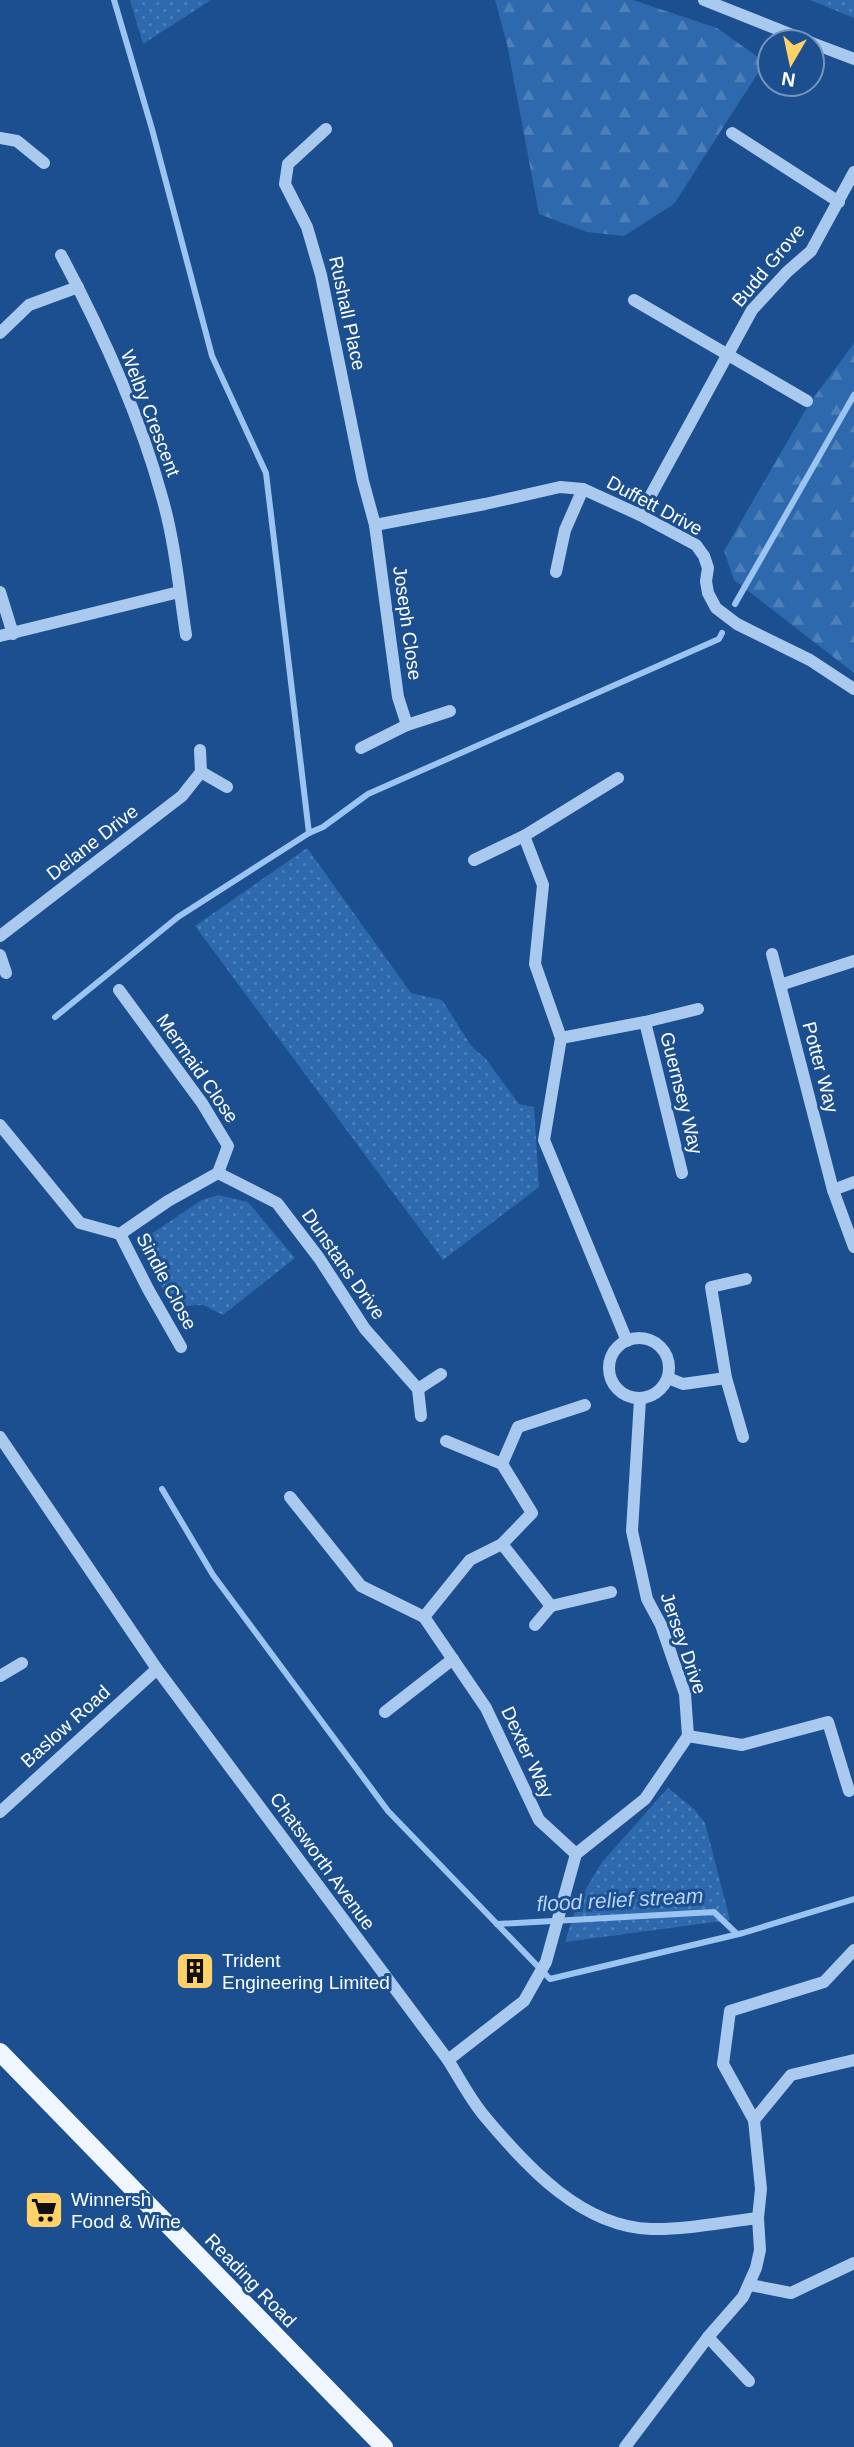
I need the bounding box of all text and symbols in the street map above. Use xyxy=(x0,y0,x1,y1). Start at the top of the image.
north arrow xyxy=(756,28,826,98)
text: N xyxy=(780,68,797,91)
street label: Budd Grove xyxy=(728,220,809,311)
street label: Rushall Place xyxy=(325,254,370,372)
street label: Welby Crescent xyxy=(117,347,185,480)
street label: Duffett Drive xyxy=(603,471,706,539)
street label: Joseph Close xyxy=(389,565,426,682)
street label: Delane Drive xyxy=(43,800,142,884)
street label: Mermaid Close xyxy=(152,1010,243,1127)
street label: Potter Way xyxy=(798,1019,843,1115)
street label: Guernsey Way xyxy=(656,1030,707,1157)
street label: Dunstans Drive xyxy=(298,1205,389,1324)
street label: Sindle Close xyxy=(132,1229,201,1333)
street label: Jersey Drive xyxy=(656,1590,711,1696)
street label: Baslow Road xyxy=(17,1681,114,1772)
street label: Dexter Way xyxy=(497,1703,558,1802)
street label: Chatsworth Avenue xyxy=(266,1789,379,1934)
water label: flood relief stream xyxy=(536,1884,704,1915)
building icon: Trident Engineering Limited xyxy=(174,1950,216,1992)
place label: Trident Engineering Limited xyxy=(222,1950,390,1993)
supermarket icon: Winnersh Food & Wine xyxy=(23,2189,65,2231)
place label: Winnersh Food & Wine xyxy=(71,2189,181,2232)
street label: Reading Road xyxy=(201,2229,300,2331)

